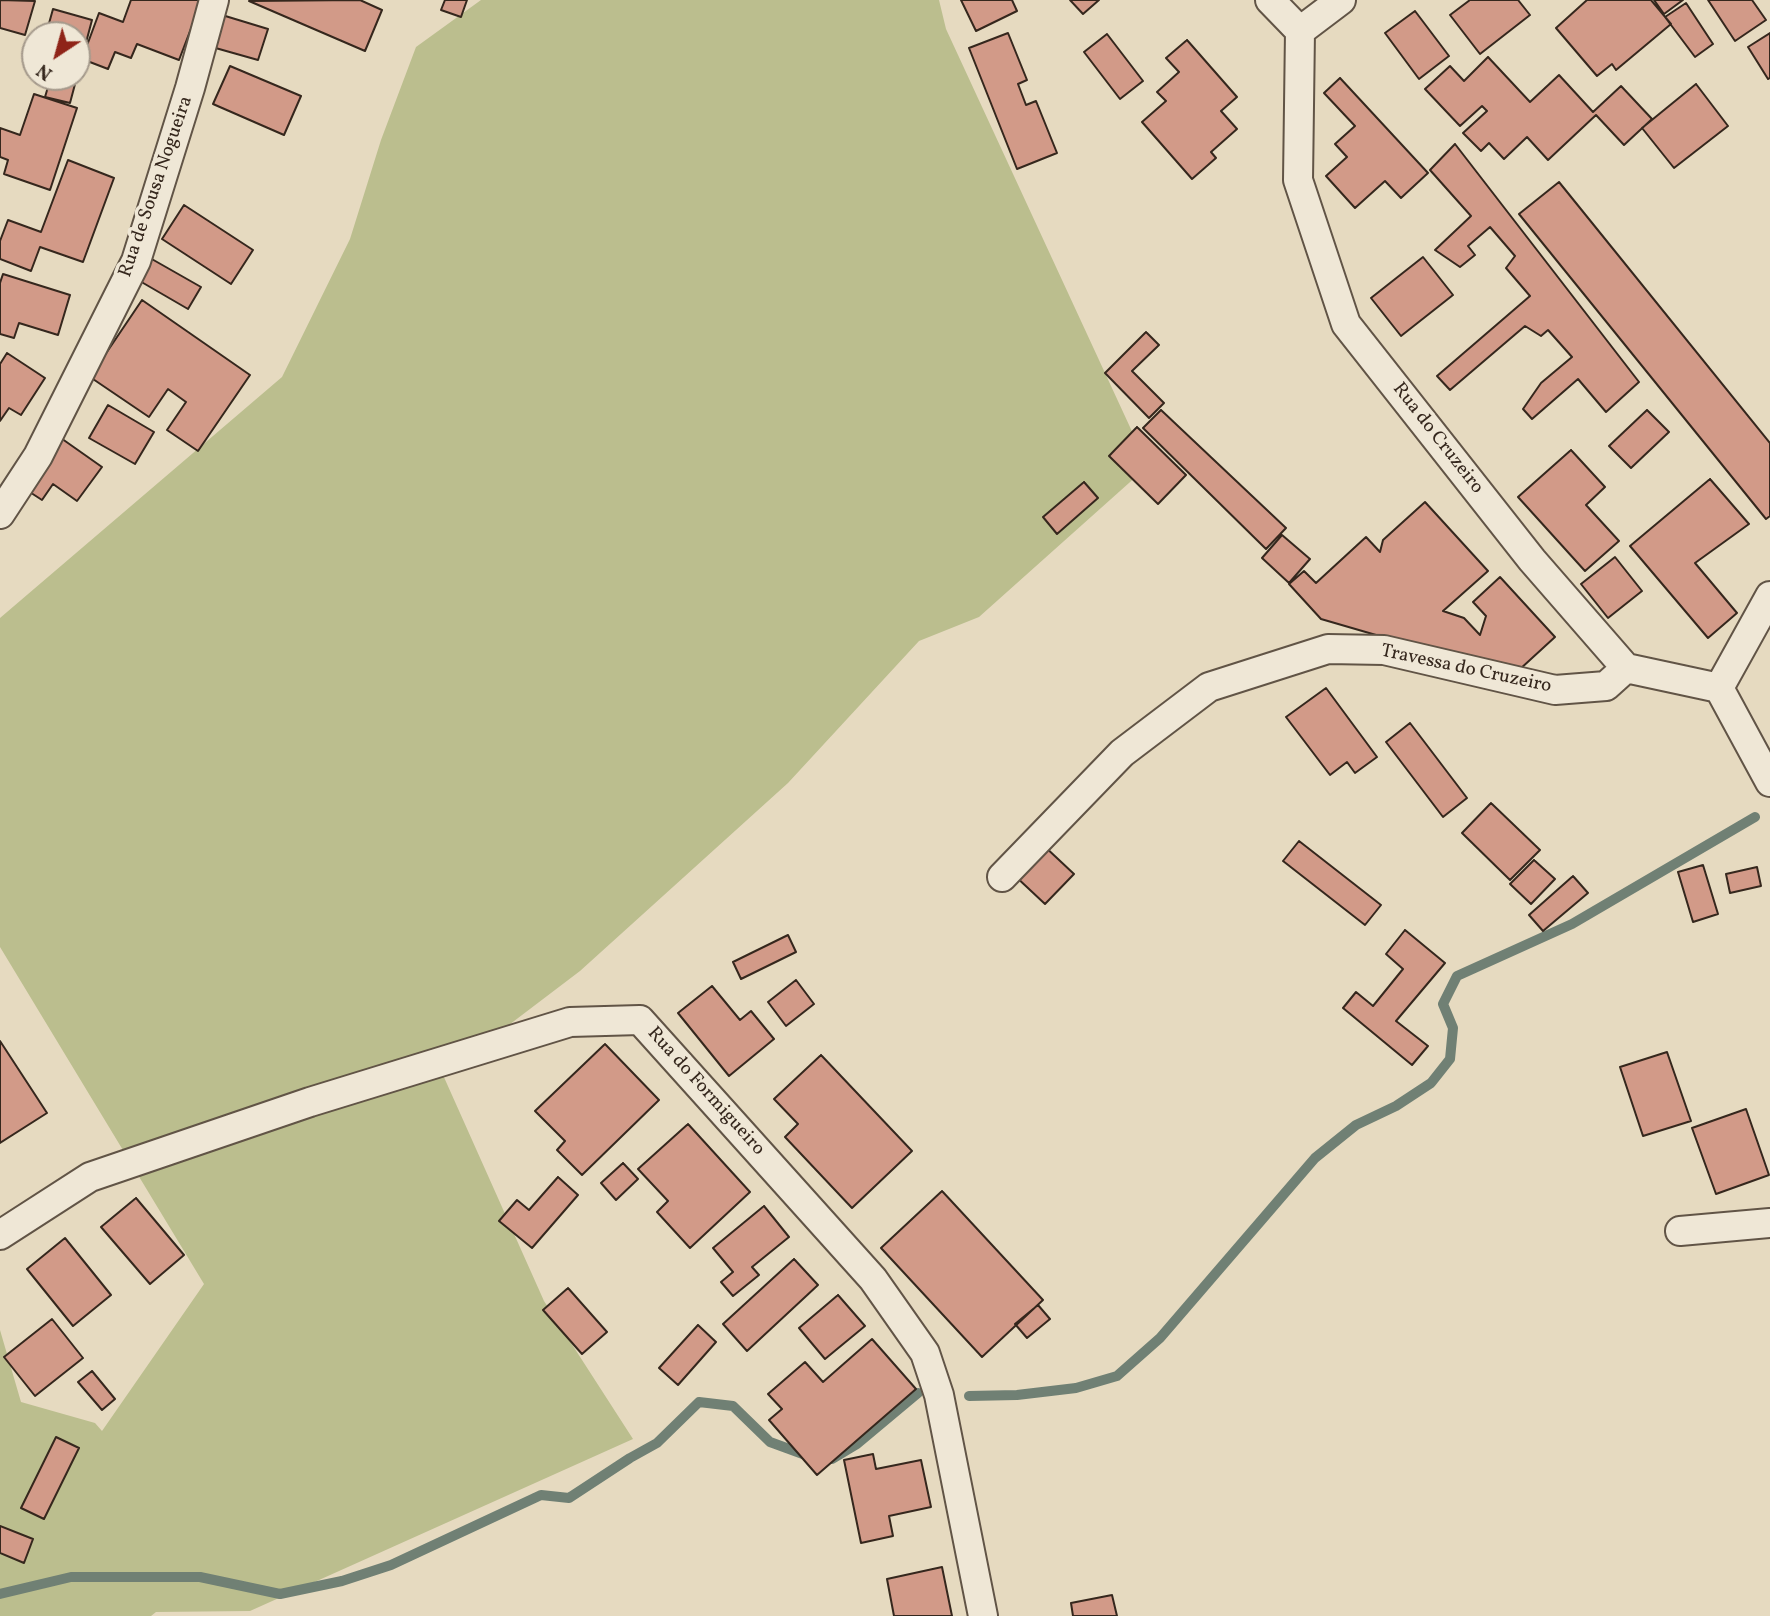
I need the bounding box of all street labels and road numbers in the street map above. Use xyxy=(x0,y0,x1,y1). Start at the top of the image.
street label: Rua de Sousa Nogueira xyxy=(115,93,199,281)
street label: Rua do Cruzeiro xyxy=(1386,379,1488,499)
street label: Travessa do Cruzeiro xyxy=(1379,641,1553,699)
street label: Rua do Formigueiro xyxy=(641,1023,769,1161)

